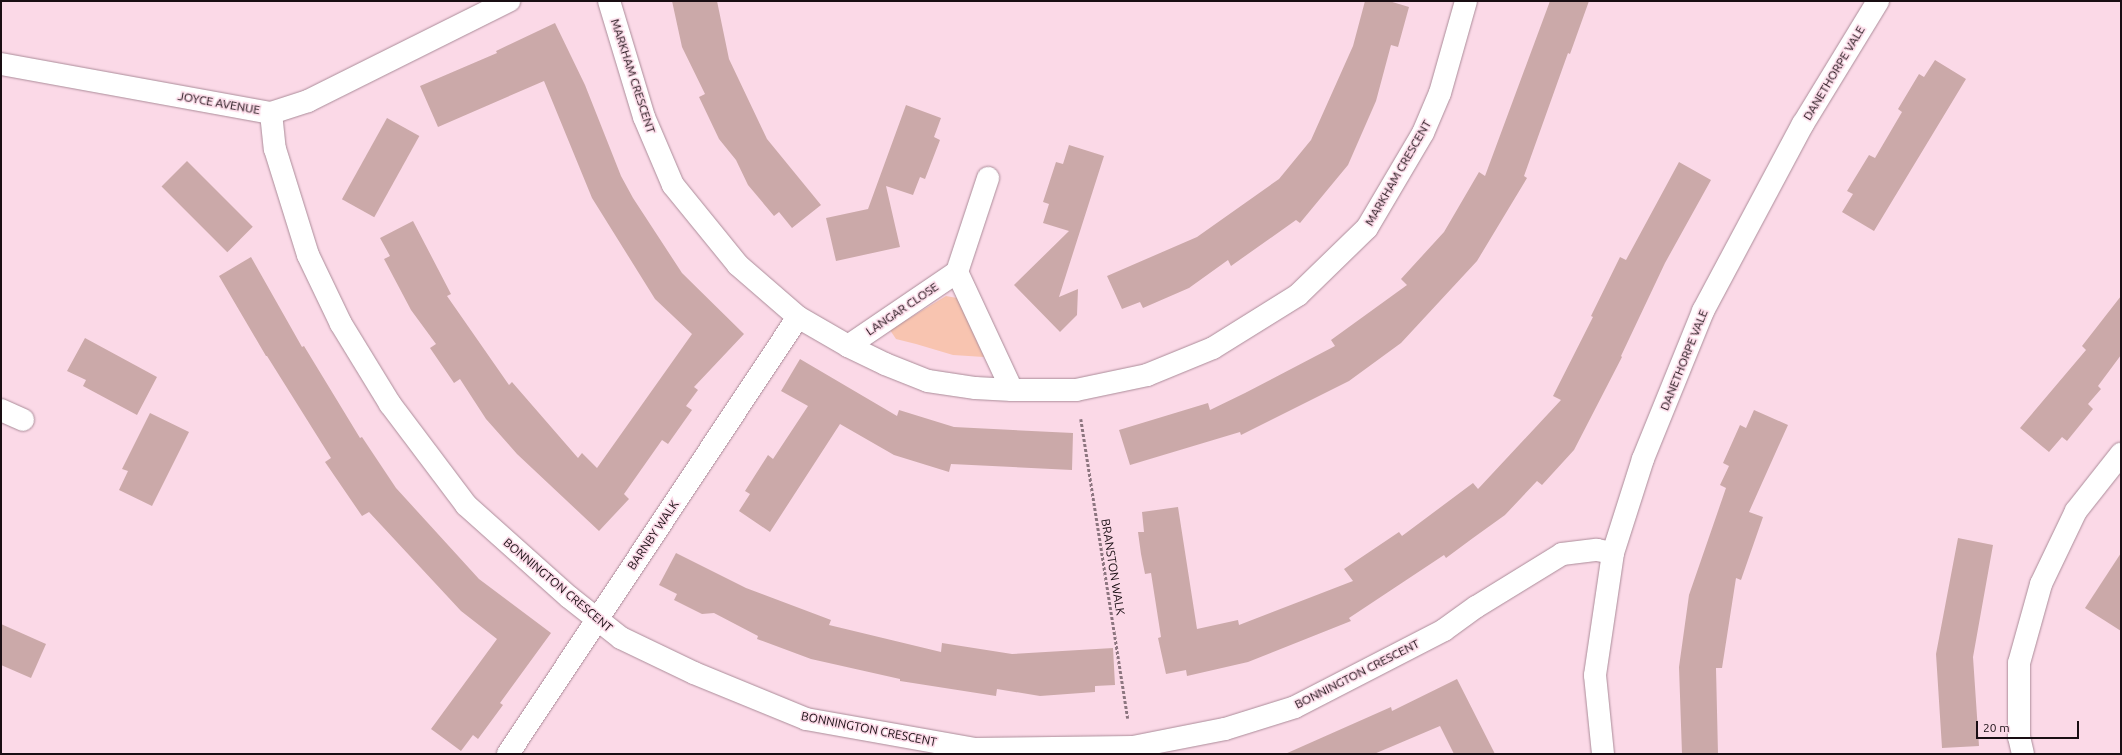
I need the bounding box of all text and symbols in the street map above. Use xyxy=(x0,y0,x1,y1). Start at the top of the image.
street label: MARKHAM CRESCENT xyxy=(608,17,658,135)
street label: DANETHORPE VALE xyxy=(1800,23,1868,123)
street label: JOYCE AVENUE xyxy=(177,89,261,117)
street label: MARKHAM CRESCENT xyxy=(1362,118,1434,228)
street label: LANGAR CLOSE xyxy=(863,279,941,339)
street label: DANETHORPE VALE xyxy=(1657,307,1711,413)
street label: BARNBY WALK xyxy=(624,497,682,573)
street label: BRANSTON WALK xyxy=(1098,518,1128,616)
street label: BONNINGTON CRESCENT xyxy=(501,535,615,635)
street label: BONNINGTON CRESCENT xyxy=(1292,636,1422,712)
street label: BONNINGTON CRESCENT xyxy=(800,709,938,749)
scale bar xyxy=(1978,713,2081,739)
text: 20 m xyxy=(1983,721,2010,734)

